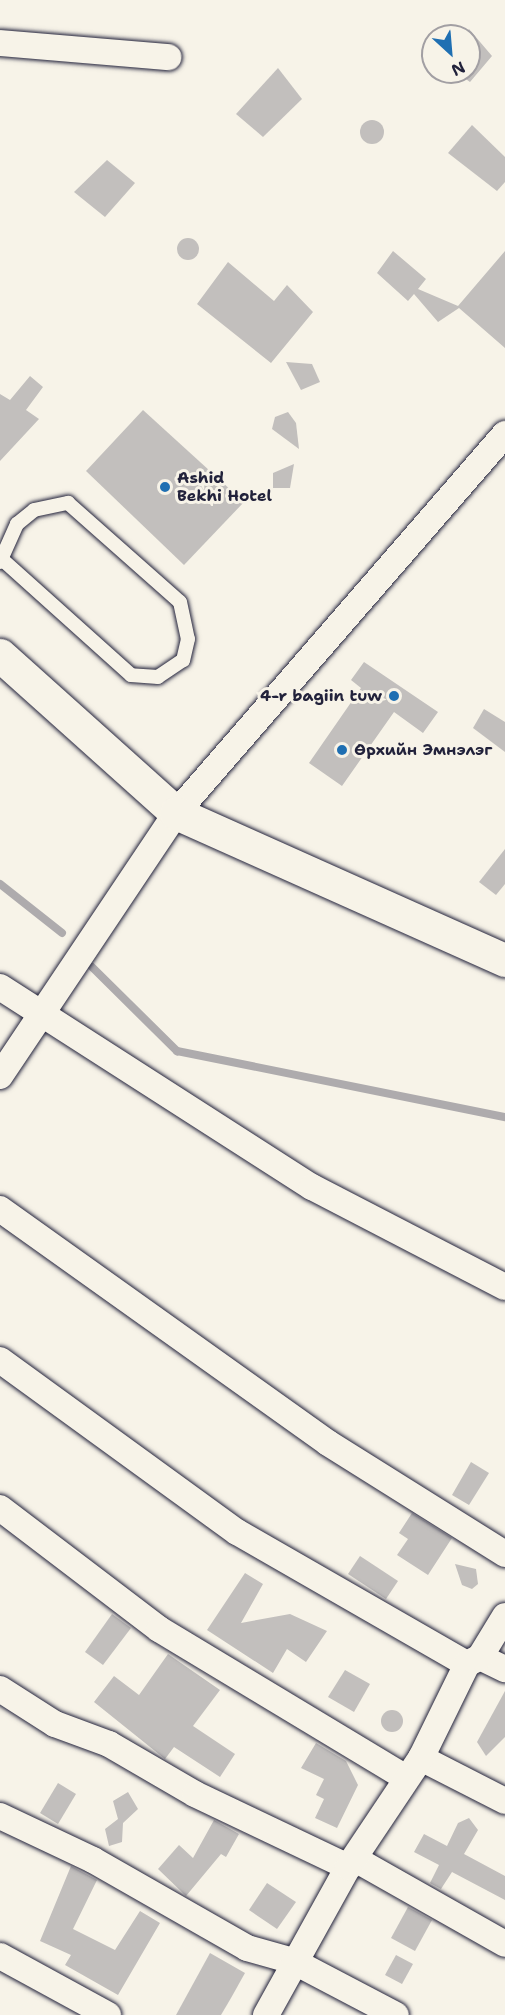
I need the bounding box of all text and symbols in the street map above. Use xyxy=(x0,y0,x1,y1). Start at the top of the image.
north arrow xyxy=(421,24,481,84)
text: N xyxy=(448,57,469,81)
place label: Ashid Bekhi Hotel xyxy=(177,468,272,506)
marker: Ashid Bekhi Hotel xyxy=(158,480,172,494)
place label: 4-r bagiin tuw xyxy=(260,686,382,706)
marker: 4-r bagiin tuw xyxy=(387,689,401,703)
place label: Өрхийн Эмнэлэг xyxy=(354,740,492,760)
marker: Өрхийн Эмнэлэг xyxy=(335,743,349,757)

